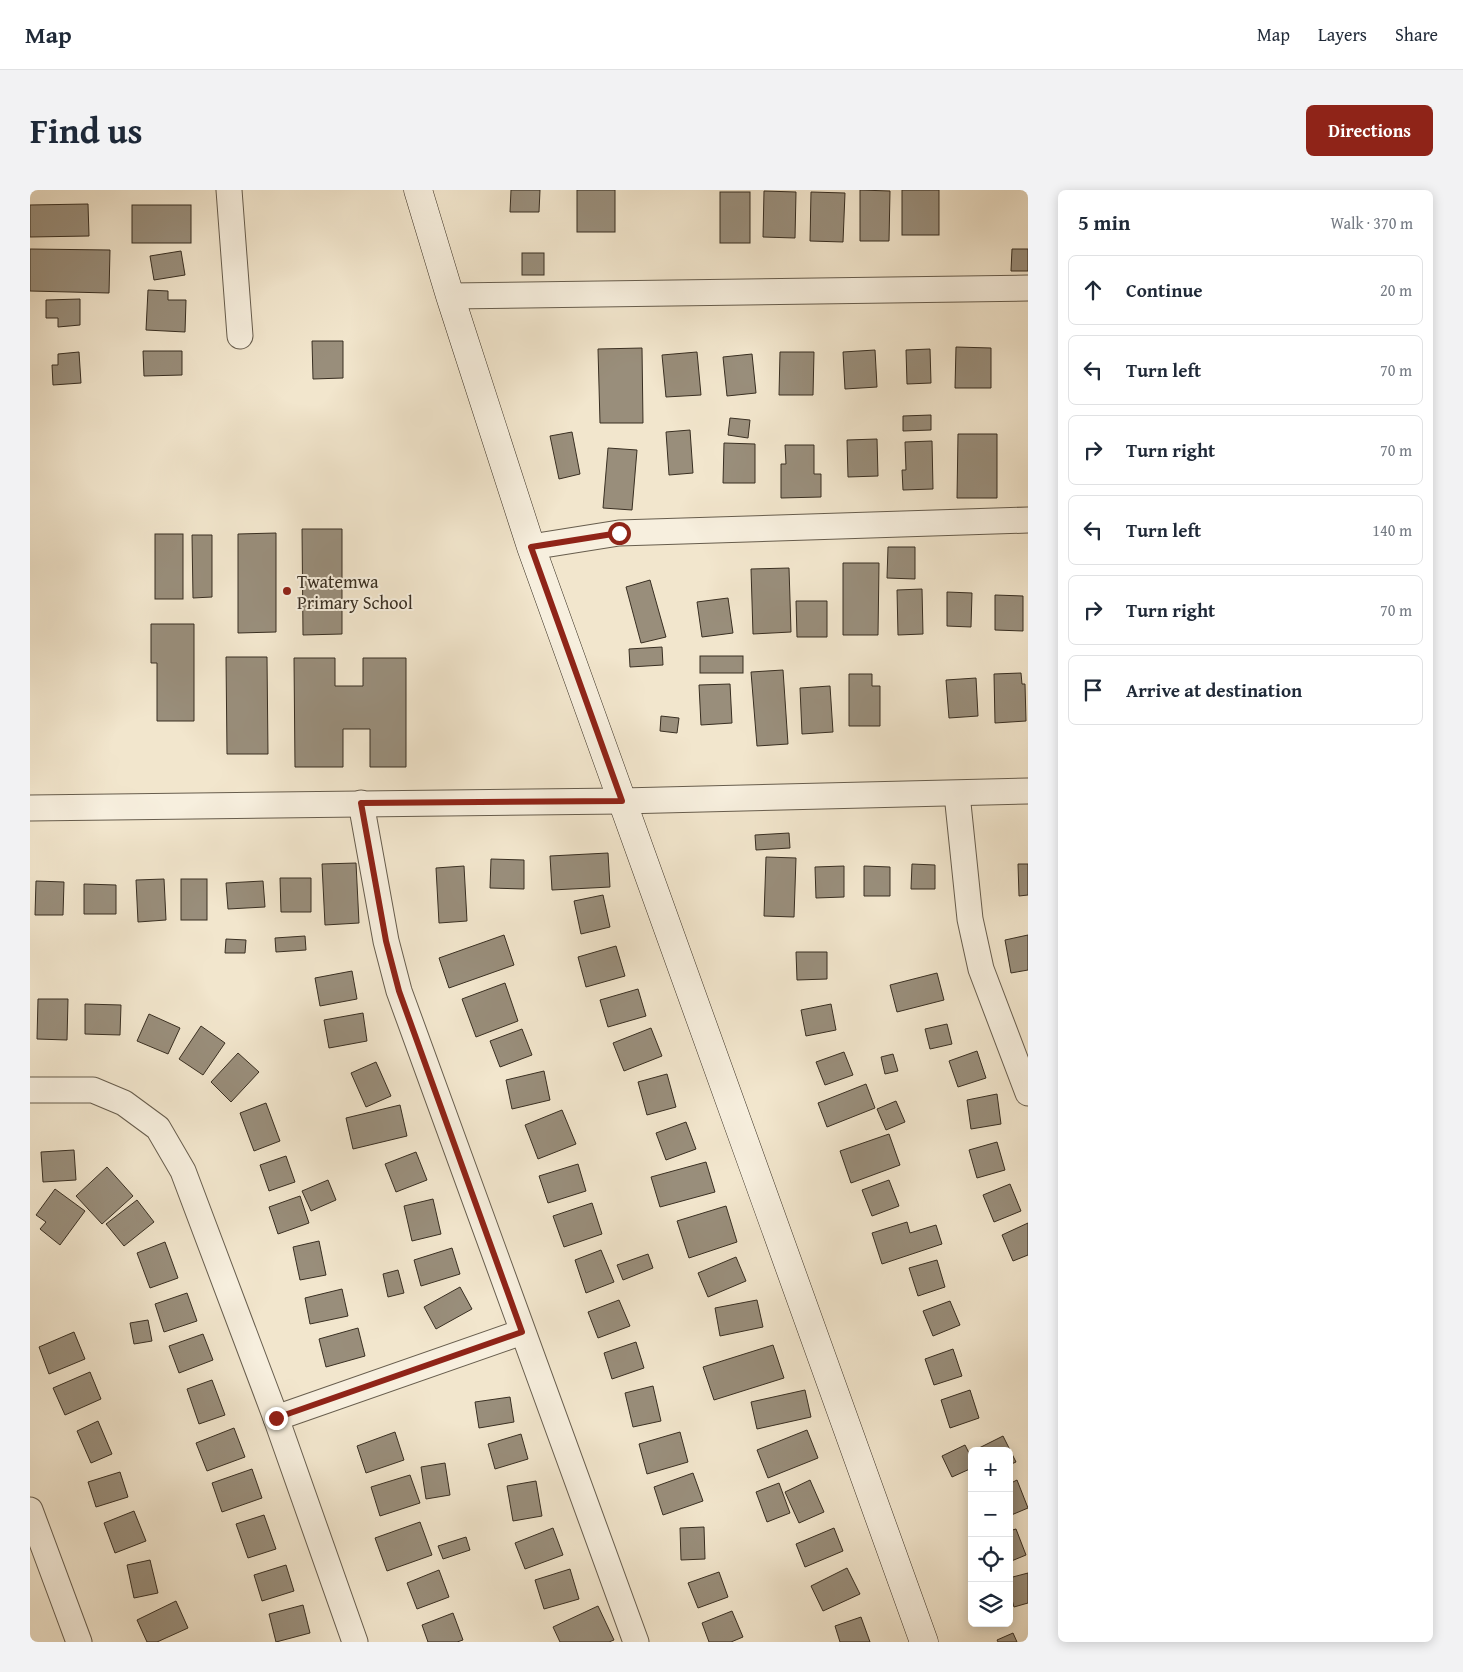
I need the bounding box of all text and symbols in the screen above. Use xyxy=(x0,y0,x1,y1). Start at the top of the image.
text: Map xyxy=(25,17,72,52)
text: Map xyxy=(1257,21,1290,48)
text: Layers xyxy=(1318,21,1367,48)
text: Share xyxy=(1395,21,1438,48)
text: Find us xyxy=(30,105,143,156)
button: Directions xyxy=(1306,105,1433,156)
text: 5 min xyxy=(1078,207,1130,238)
text: Walk · 370 m xyxy=(1330,211,1413,235)
icon: ahead xyxy=(1079,276,1107,304)
text: Continue xyxy=(1126,276,1203,304)
text: 20 m xyxy=(1380,278,1412,302)
icon: left xyxy=(1079,356,1107,384)
text: Turn left xyxy=(1126,356,1201,384)
text: 70 m xyxy=(1380,358,1412,382)
icon: right xyxy=(1079,436,1107,464)
text: Turn right xyxy=(1126,436,1215,464)
text: 70 m xyxy=(1380,438,1412,462)
icon: left xyxy=(1079,516,1107,544)
text: Turn left xyxy=(1126,516,1201,544)
text: 140 m xyxy=(1372,518,1412,542)
route start xyxy=(608,522,631,545)
place label: Twatemwa Primary School xyxy=(297,568,413,616)
marker: Twatemwa Primary School xyxy=(281,585,293,597)
icon: right xyxy=(1079,596,1107,624)
text: Turn right xyxy=(1126,596,1215,624)
text: 70 m xyxy=(1380,598,1412,622)
icon: arrive xyxy=(1079,676,1107,704)
text: Arrive at destination xyxy=(1126,676,1302,704)
route end xyxy=(265,1407,288,1430)
map controls xyxy=(968,1447,1013,1627)
button: + xyxy=(968,1447,1013,1492)
button: − xyxy=(968,1492,1013,1537)
button: locate xyxy=(968,1537,1013,1582)
button: layers xyxy=(968,1582,1013,1627)

